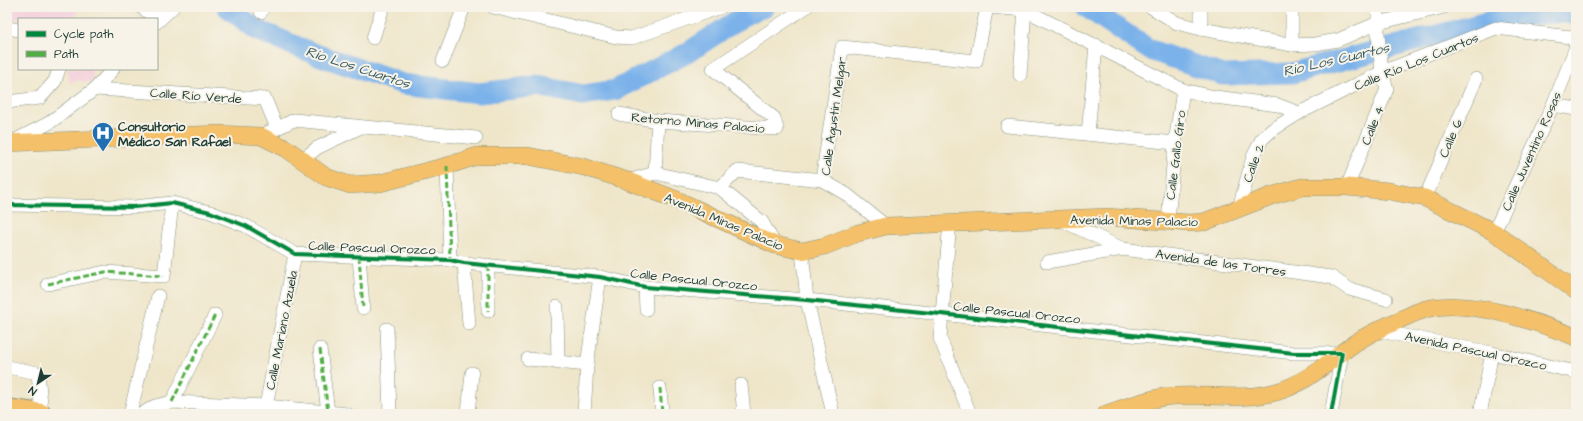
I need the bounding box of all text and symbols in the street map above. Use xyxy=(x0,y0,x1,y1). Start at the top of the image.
legend xyxy=(18,18,158,70)
text: Cycle path xyxy=(54,26,113,44)
street label: Calle Río Los Cuartos xyxy=(1352,29,1482,95)
water label: Río Los Cuartos xyxy=(1281,38,1392,82)
water label: Río Los Cuartos xyxy=(303,42,413,94)
text: Path xyxy=(54,46,79,63)
street label: Calle Agustín Melgar xyxy=(817,56,852,177)
street label: Calle Río Verde xyxy=(149,84,242,108)
street label: Calle Juventino Rosas xyxy=(1498,89,1566,214)
street label: Calle 4 xyxy=(1357,103,1389,148)
street label: Retorno Minas Palacio xyxy=(631,108,766,138)
street label: Calle Gallo Giro xyxy=(1162,109,1190,201)
street label: Calle 6 xyxy=(1435,116,1467,160)
place label: Consultorio Médico San Rafael xyxy=(118,118,231,151)
hospital icon: Consultorio Médico San Rafael xyxy=(90,120,116,153)
street label: Calle 2 xyxy=(1239,141,1269,185)
street label: Avenida Minas Palacio xyxy=(661,189,787,255)
street label: Avenida Minas Palacio xyxy=(1070,211,1199,231)
street label: Calle Pascual Orozco xyxy=(308,237,437,259)
street label: Avenida de las Torres xyxy=(1154,245,1288,281)
street label: Calle Pascual Orozco xyxy=(630,264,759,296)
street label: Calle Mariano Azuela xyxy=(262,269,302,391)
street label: Calle Pascual Orozco xyxy=(953,297,1082,329)
street label: Avenida Pascual Orozco xyxy=(1403,327,1549,375)
north arrow xyxy=(18,363,58,403)
text: N xyxy=(25,383,40,399)

